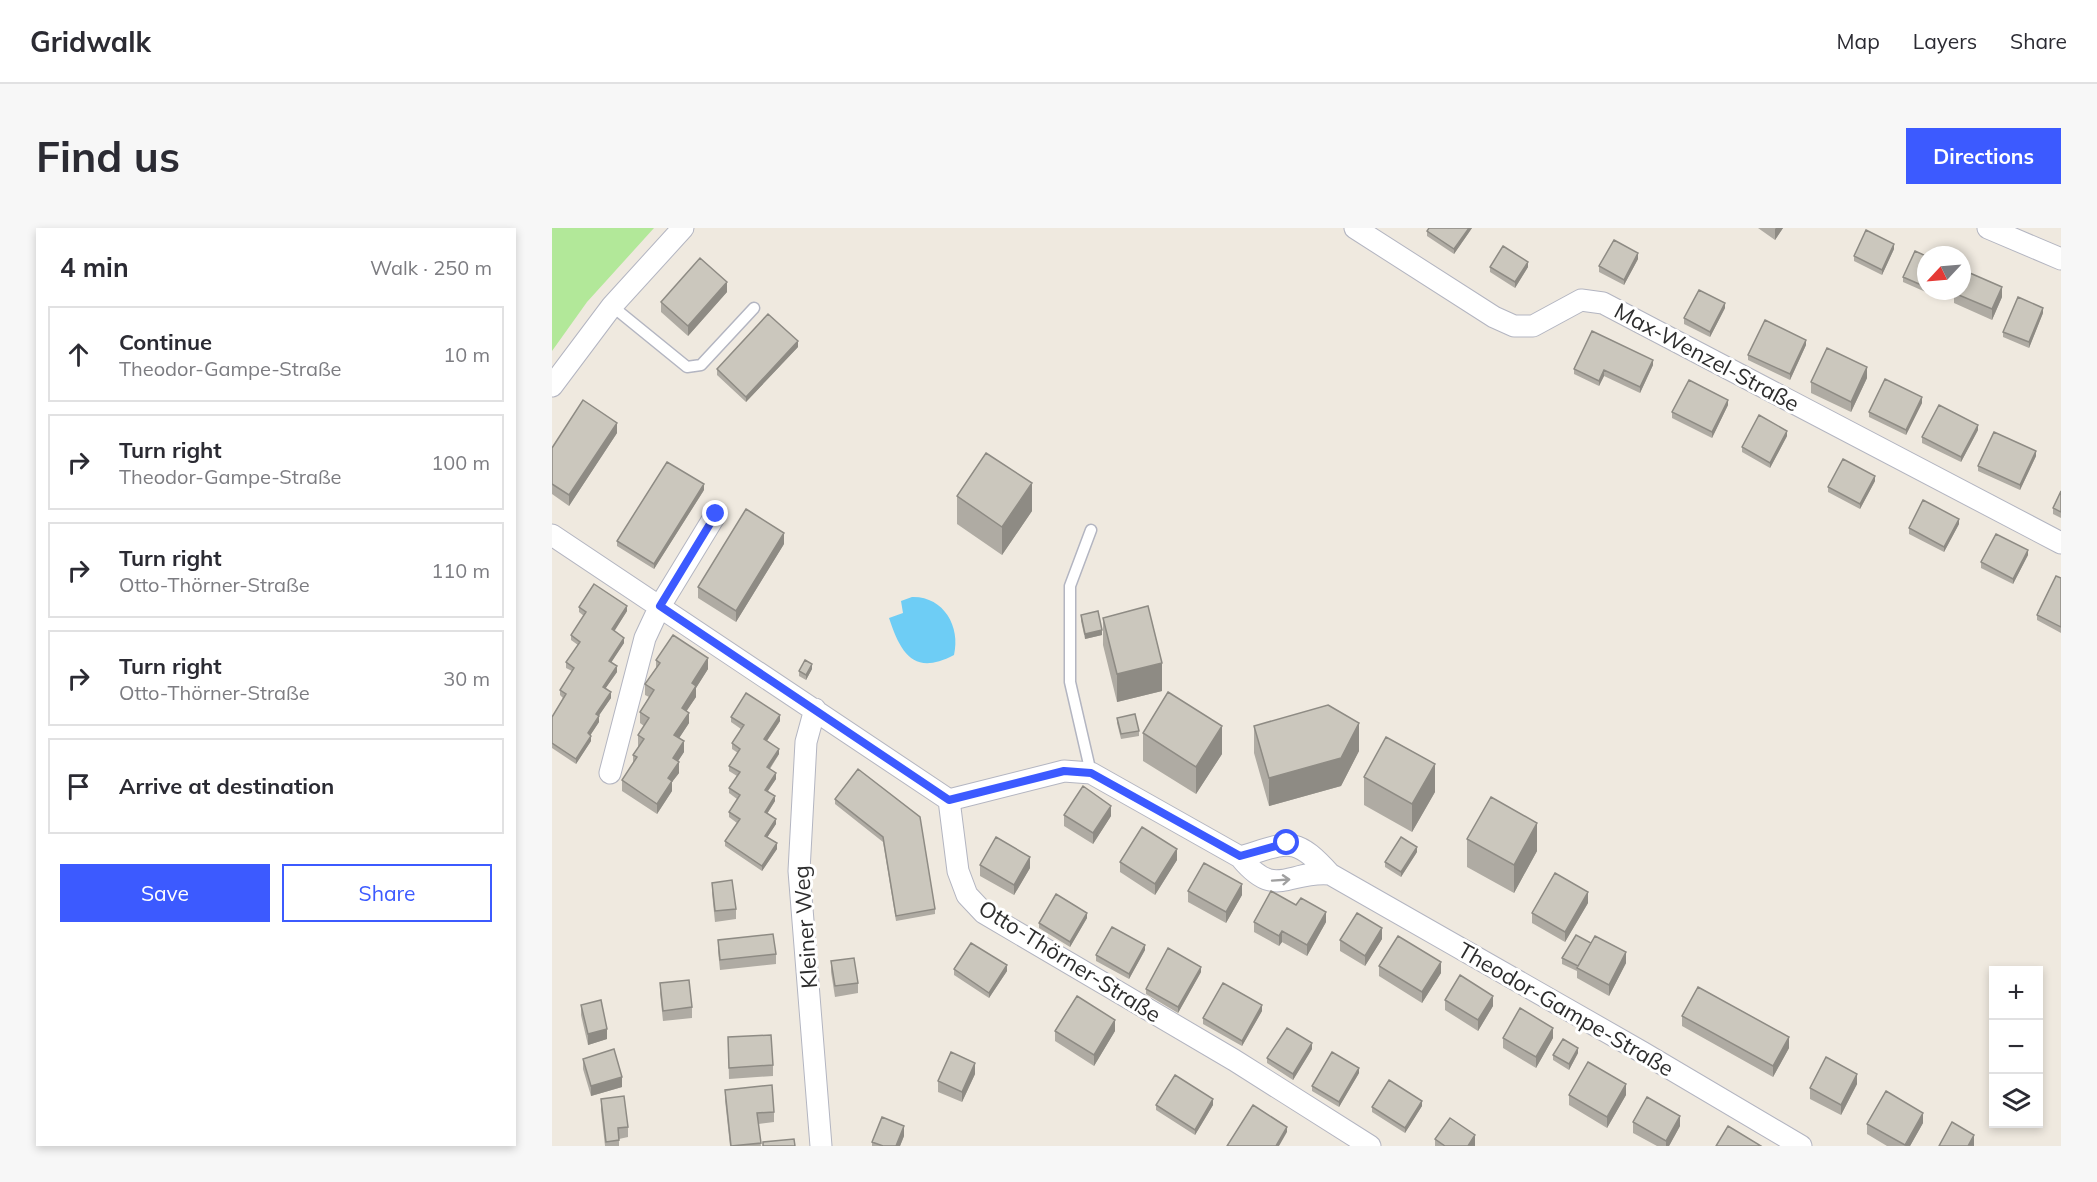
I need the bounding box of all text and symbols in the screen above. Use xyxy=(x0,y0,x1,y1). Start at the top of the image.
text: Gridwalk xyxy=(30,24,151,59)
text: Map xyxy=(1837,28,1880,54)
text: Layers xyxy=(1913,28,1977,54)
text: Share xyxy=(2010,28,2067,54)
button: Directions xyxy=(1906,128,2061,184)
text: Find us xyxy=(36,130,180,183)
north arrow xyxy=(1917,246,1971,300)
text: 4 min xyxy=(60,251,129,284)
text: Walk · 250 m xyxy=(370,255,492,280)
street label: Max-Wenzel-Straße xyxy=(1610,296,1804,418)
text: Continue xyxy=(119,328,212,356)
icon: ahead xyxy=(62,338,95,371)
text: 10 m xyxy=(443,342,490,367)
text: Theodor-Gampe-Straße xyxy=(119,356,341,381)
text: Turn right xyxy=(119,436,222,464)
icon: right xyxy=(62,446,95,479)
text: 100 m xyxy=(431,450,490,475)
text: Theodor-Gampe-Straße xyxy=(119,464,341,489)
route end xyxy=(702,500,728,526)
text: Turn right xyxy=(119,544,222,572)
icon: right xyxy=(62,554,95,587)
text: 110 m xyxy=(431,558,490,583)
text: Otto-Thörner-Straße xyxy=(119,572,310,597)
text: Turn right xyxy=(119,652,222,680)
icon: right xyxy=(62,662,95,695)
text: 30 m xyxy=(443,666,490,691)
text: Otto-Thörner-Straße xyxy=(119,680,310,705)
icon: arrive xyxy=(62,770,95,803)
text: Arrive at destination xyxy=(119,772,334,800)
route start xyxy=(1273,829,1299,855)
button: Save xyxy=(60,864,270,922)
button: Share xyxy=(282,864,492,922)
street label: Kleiner Weg xyxy=(787,864,823,990)
one-way arrow xyxy=(1270,874,1290,885)
street label: Otto-Thörner-Straße xyxy=(974,894,1166,1028)
street label: Theodor-Gampe-Straße xyxy=(1453,936,1679,1082)
map controls xyxy=(1989,966,2043,1128)
button: + xyxy=(1989,966,2043,1020)
button: − xyxy=(1989,1020,2043,1074)
button: layers xyxy=(1989,1074,2043,1128)

